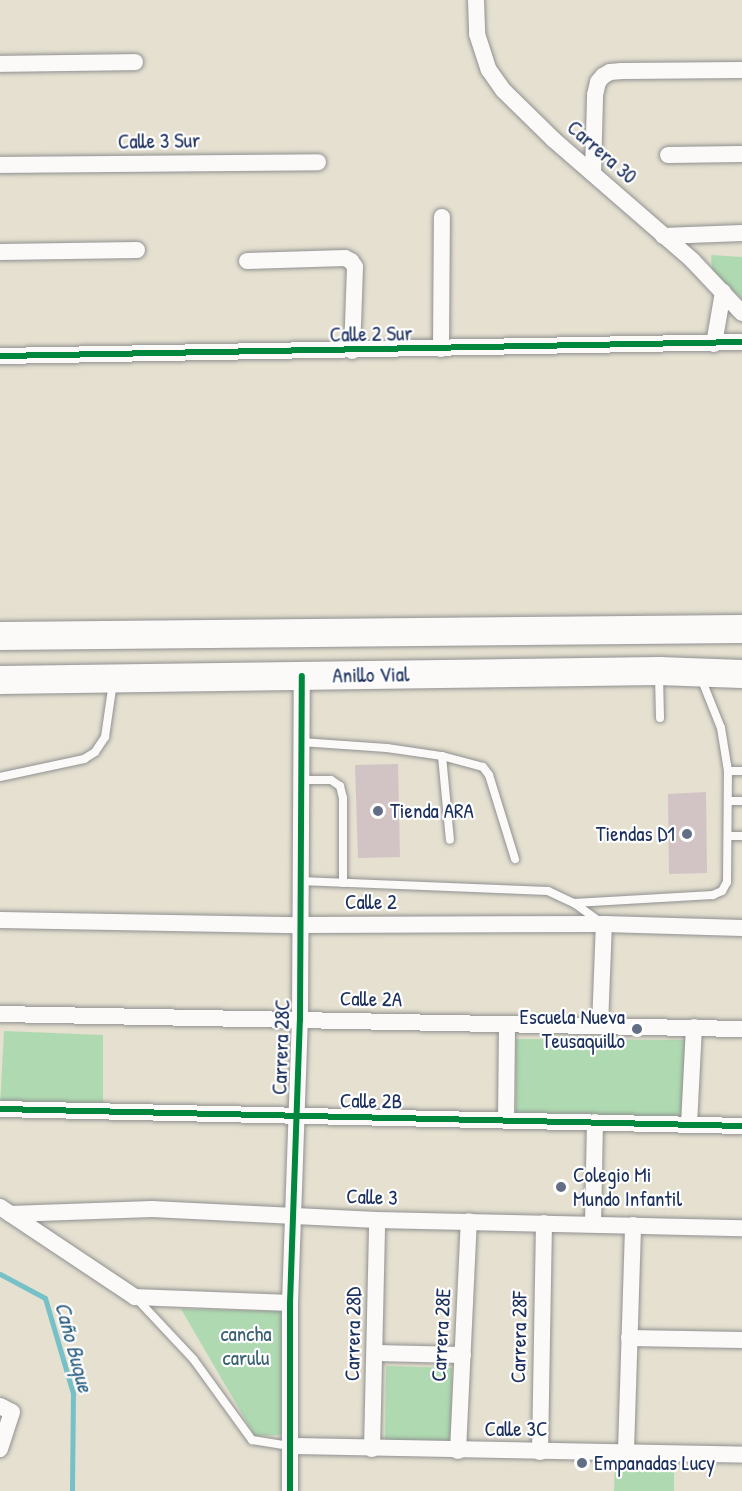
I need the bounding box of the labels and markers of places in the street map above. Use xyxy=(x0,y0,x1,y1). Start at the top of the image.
place label: Tienda ARA xyxy=(390,798,474,824)
marker: Tienda ARA xyxy=(371,804,385,818)
place label: Tiendas D1 xyxy=(596,821,675,847)
marker: Tiendas D1 xyxy=(680,827,694,841)
place label: Escuela Nueva Teusaquillo xyxy=(520,1004,625,1054)
marker: Escuela Nueva Teusaquillo xyxy=(630,1022,644,1036)
place label: Colegio Mi Mundo Infantil xyxy=(573,1162,682,1212)
marker: Colegio Mi Mundo Infantil xyxy=(554,1180,568,1194)
place label: Empanadas Lucy xyxy=(594,1450,715,1476)
marker: Empanadas Lucy xyxy=(575,1456,589,1470)

